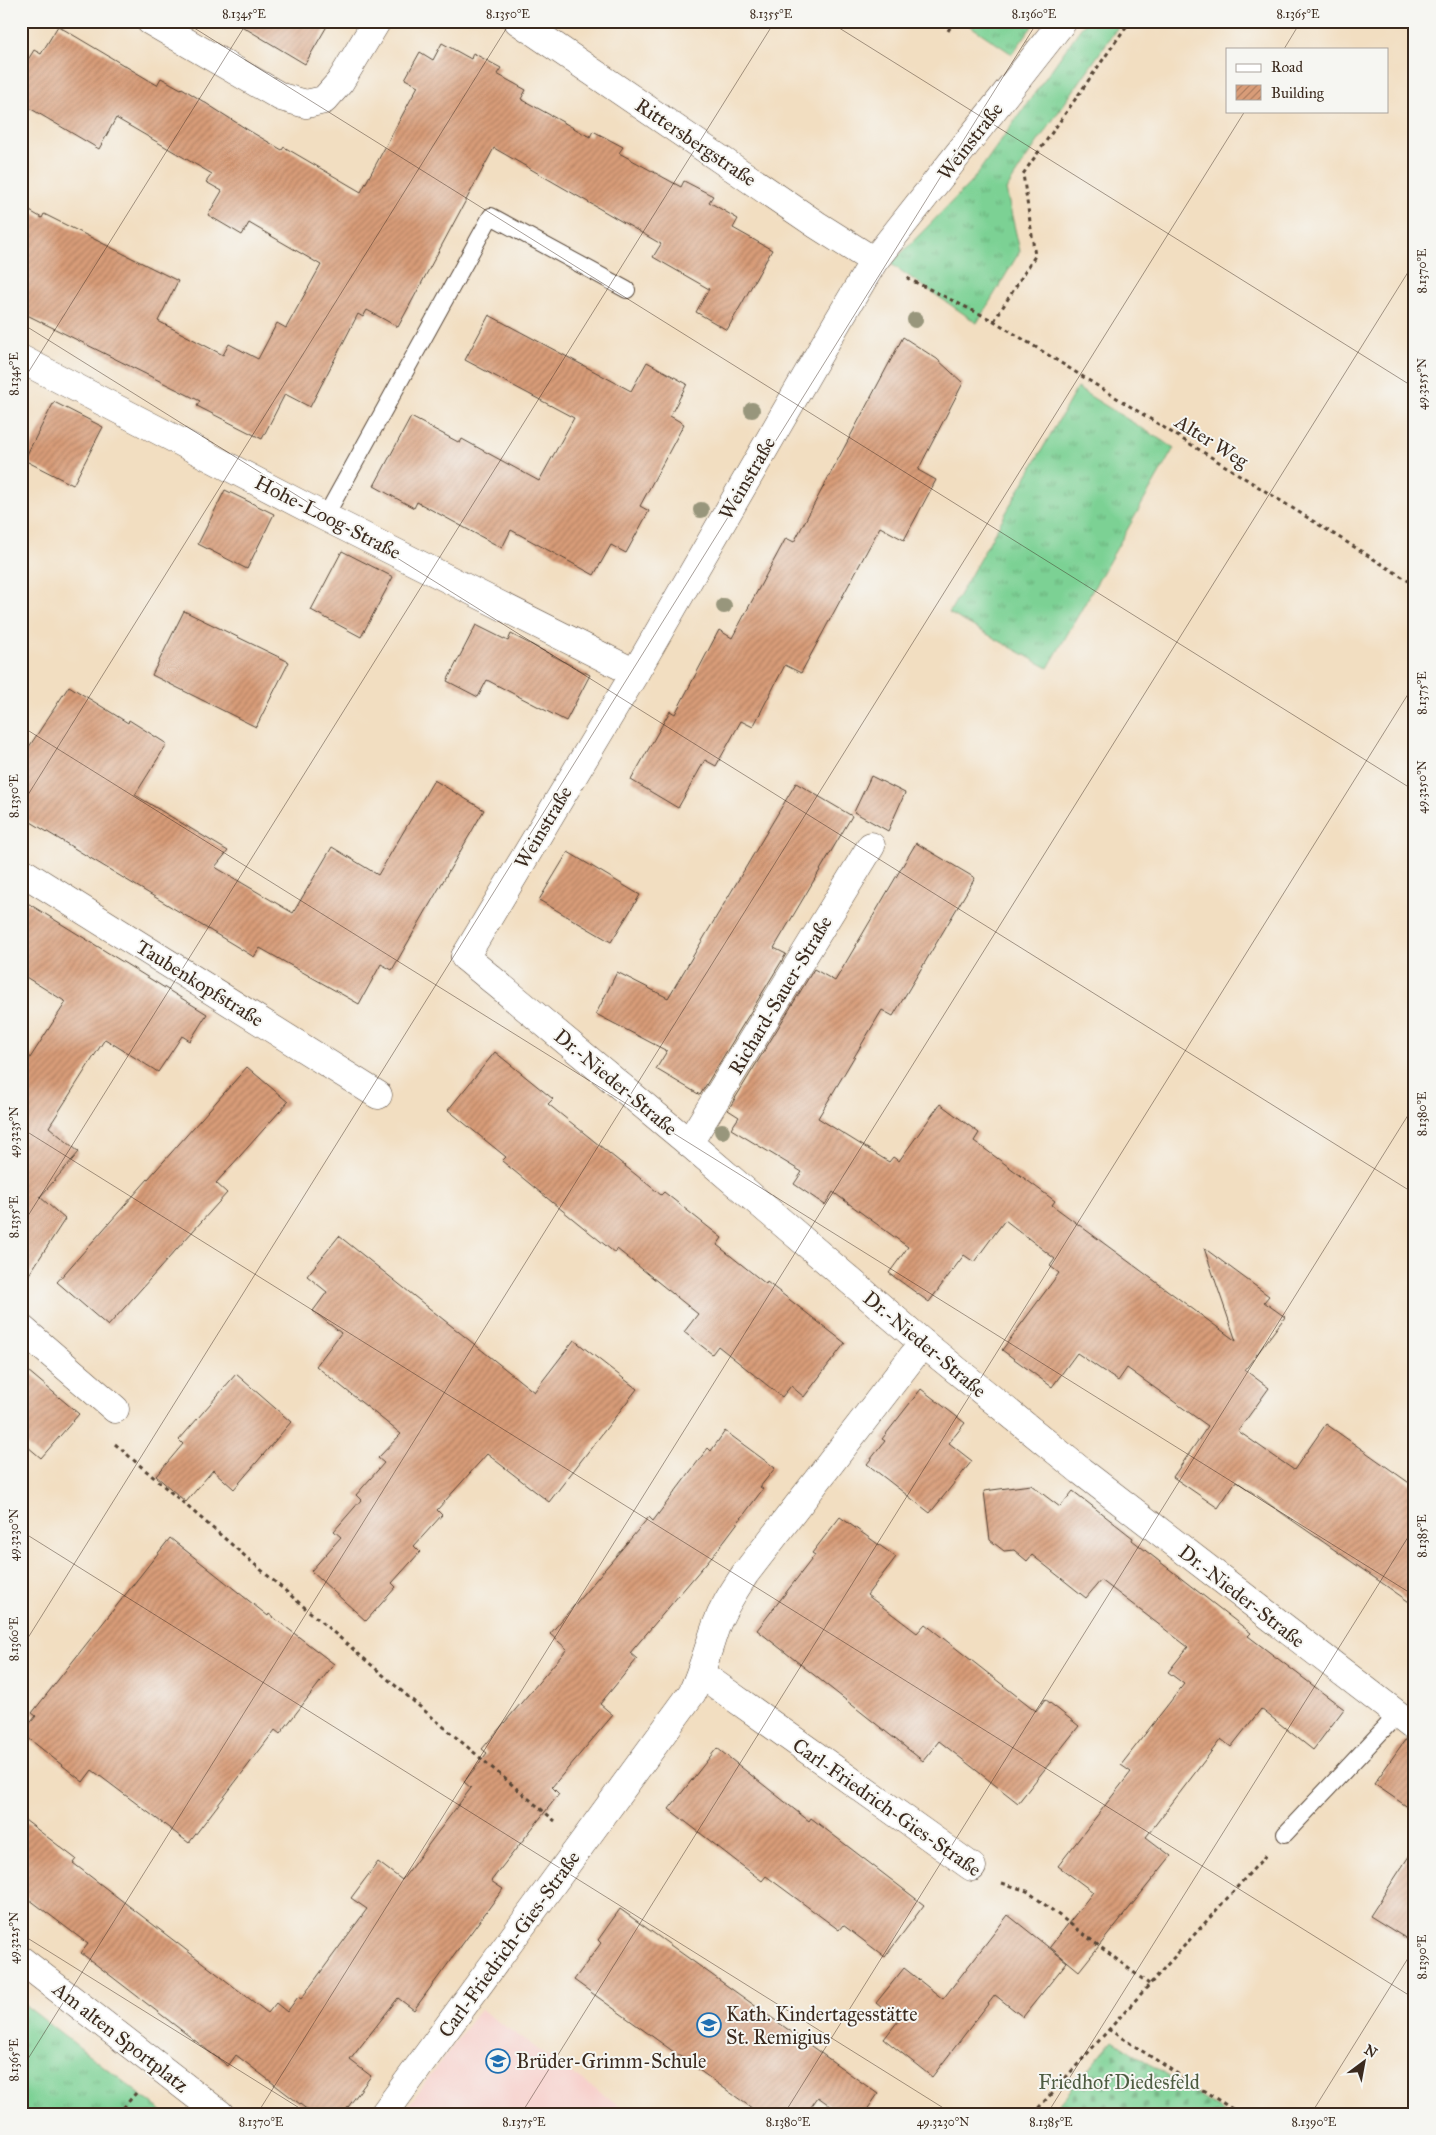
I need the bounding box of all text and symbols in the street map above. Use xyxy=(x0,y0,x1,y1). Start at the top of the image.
text: 8.1345°E xyxy=(222,7,266,21)
text: 8.1350°E xyxy=(486,7,530,21)
text: 8.1355°E xyxy=(750,7,793,21)
text: 8.1360°E xyxy=(1012,7,1057,21)
text: 8.1365°E xyxy=(1276,7,1320,21)
legend xyxy=(1226,48,1388,112)
text: Road xyxy=(1271,58,1303,76)
text: Building xyxy=(1271,84,1325,102)
street label: Rittersbergstraße xyxy=(630,93,761,192)
street label: Weinstraße xyxy=(932,97,1008,185)
text: 8.1370°E xyxy=(1415,248,1429,293)
text: 8.1345°E xyxy=(7,352,21,396)
text: 49.3255°N xyxy=(1415,358,1429,410)
street label: Alter Weg xyxy=(1170,409,1254,474)
street label: Weinstraße xyxy=(714,432,780,524)
street label: Hohe-Loog-Straße xyxy=(250,470,405,565)
text: 8.1375°E xyxy=(1415,671,1429,715)
text: 49.3250°N xyxy=(1415,760,1429,814)
text: 8.1350°E xyxy=(7,774,21,818)
street label: Weinstraße xyxy=(509,781,577,873)
street label: Richard-Sauer-Straße xyxy=(723,911,837,1079)
street label: Taubenkopfstraße xyxy=(132,934,268,1032)
street label: Dr.-Nieder-Straße xyxy=(550,1024,682,1140)
text: 8.1380°E xyxy=(1415,1091,1429,1136)
text: 49.3235°N xyxy=(7,1106,21,1158)
text: 8.1355°E xyxy=(7,1195,21,1238)
street label: Dr.-Nieder-Straße xyxy=(859,1286,991,1402)
text: 49.3230°N xyxy=(7,1509,21,1561)
text: 8.1385°E xyxy=(1415,1514,1429,1558)
street label: Dr.-Nieder-Straße xyxy=(1174,1539,1310,1653)
text: 8.1360°E xyxy=(7,1616,21,1661)
street label: Carl-Friedrich-Gies-Straße xyxy=(788,1733,986,1881)
street label: Carl-Friedrich-Gies-Straße xyxy=(433,1846,585,2042)
text: 49.3225°N xyxy=(7,1912,21,1964)
text: 8.1390°E xyxy=(1415,1934,1429,1979)
street label: Am alten Sportplatz xyxy=(48,1976,193,2097)
place label: Kath. Kindertagesstätte St. Remigius xyxy=(726,2002,917,2050)
school or university icon: Kath. Kindertagesstätte St. Remigius xyxy=(696,2012,722,2038)
text: 8.1365°E xyxy=(7,2038,21,2082)
north arrow xyxy=(1338,2038,1388,2088)
text: N xyxy=(1361,2041,1380,2062)
school or university icon: Brüder-Grimm-Schule xyxy=(485,2048,511,2074)
place label: Brüder-Grimm-Schule xyxy=(516,2049,706,2073)
park label: Friedhof Diedesfeld xyxy=(1038,2070,1200,2094)
text: 8.1370°E xyxy=(239,2115,284,2129)
text: 8.1375°E xyxy=(502,2115,546,2129)
text: 8.1380°E xyxy=(766,2115,811,2129)
text: 49.3230°N xyxy=(917,2115,969,2129)
text: 8.1385°E xyxy=(1029,2115,1073,2129)
text: 8.1390°E xyxy=(1292,2115,1337,2129)

